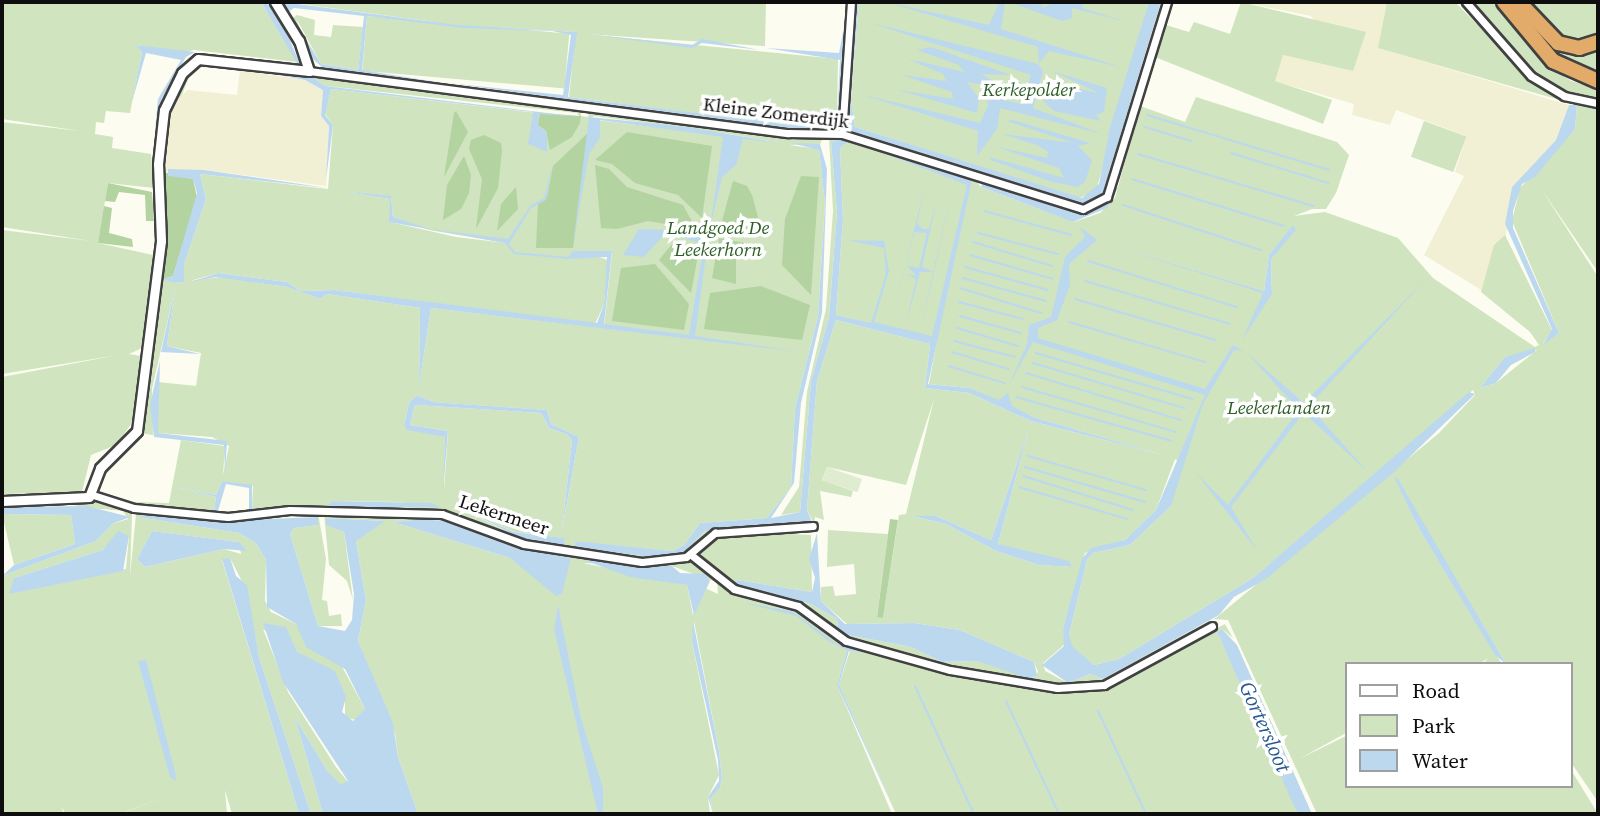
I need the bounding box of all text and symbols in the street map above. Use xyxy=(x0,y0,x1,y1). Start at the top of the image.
park label: Kerkepolder xyxy=(982,79,1076,101)
street label: Kleine Zomerdijk xyxy=(702,93,850,133)
park label: Landgoed De Leekerhorn xyxy=(667,217,769,261)
park label: Leekerlanden xyxy=(1227,397,1331,419)
street label: Lekermeer xyxy=(456,490,552,540)
legend xyxy=(1344,662,1572,788)
text: Road xyxy=(1412,676,1460,705)
water label: Gortersloot xyxy=(1234,678,1296,776)
text: Park xyxy=(1412,711,1455,740)
text: Water xyxy=(1412,746,1468,775)

